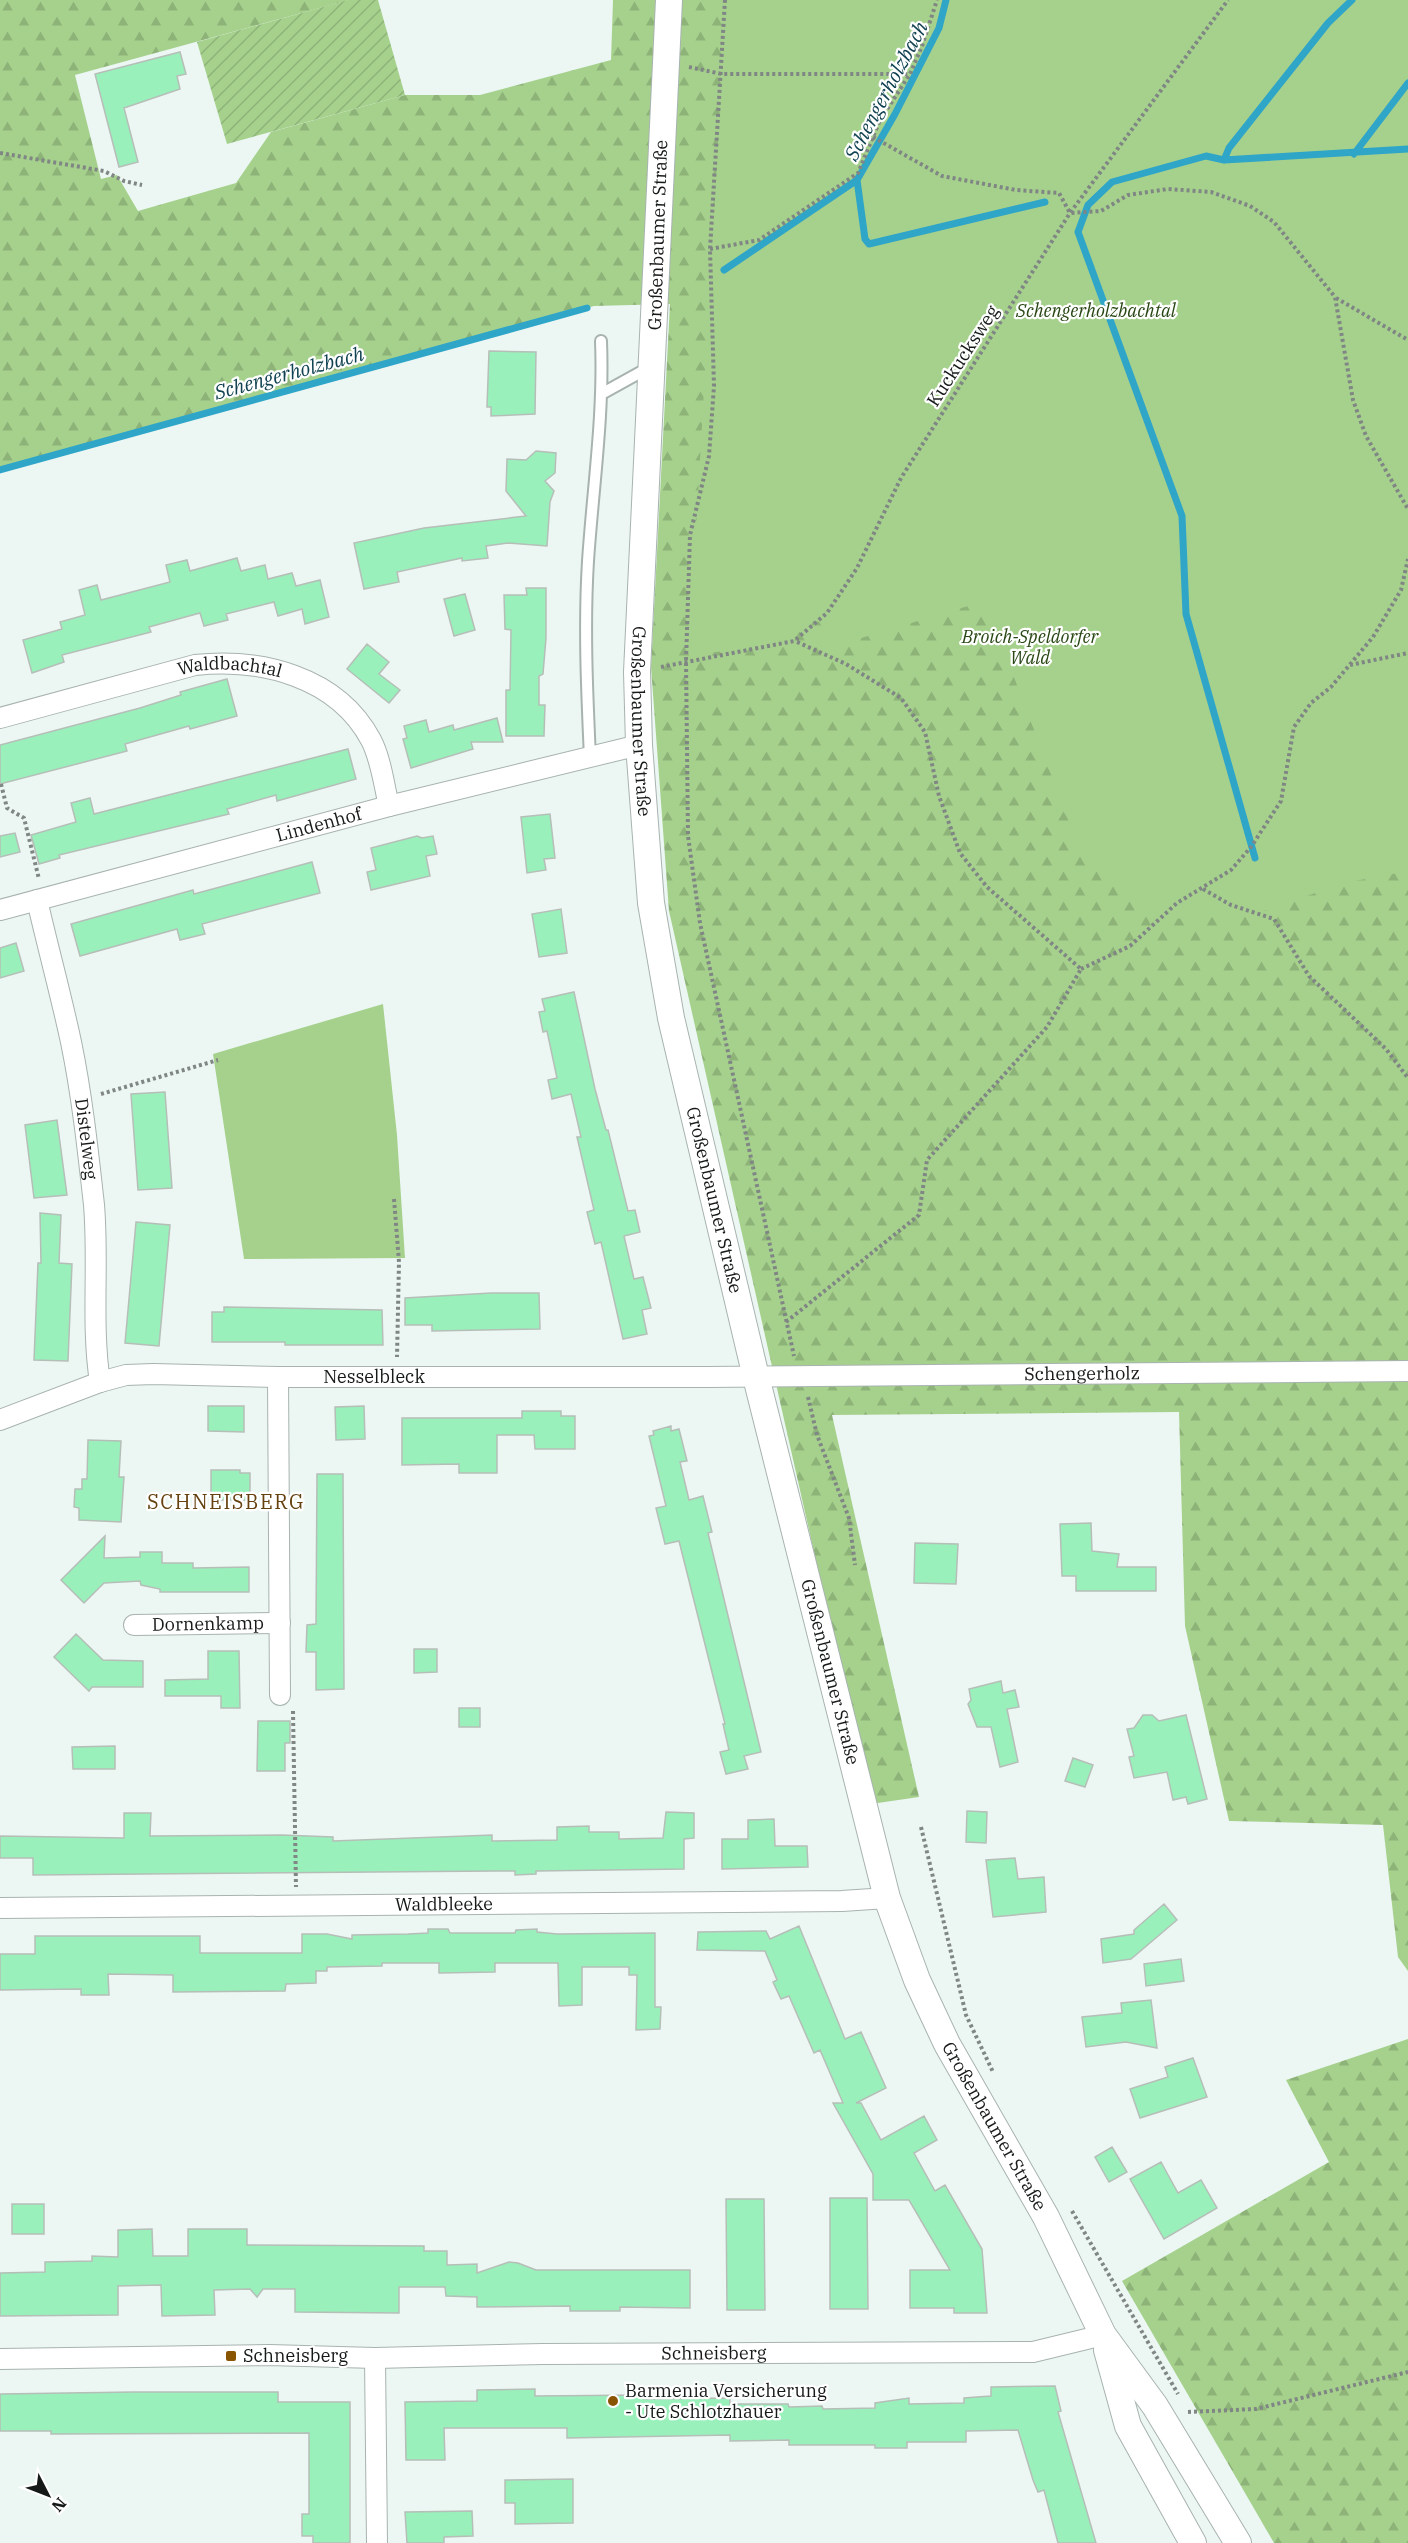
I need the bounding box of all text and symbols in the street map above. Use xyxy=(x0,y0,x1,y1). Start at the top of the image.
water label: Schengerholzbach xyxy=(837,16,934,166)
street label: Großenbaumer Straße xyxy=(643,139,672,331)
park label: Schengerholzbachtal xyxy=(1015,299,1177,322)
street label: Kuckucksweg xyxy=(921,301,1004,411)
water label: Schengerholzbach xyxy=(210,340,367,406)
street label: Großenbaumer Straße xyxy=(626,625,656,817)
park label: Broich-Speldorfer Wald xyxy=(961,625,1099,669)
street label: Waldbachtal xyxy=(175,652,285,682)
street label: Lindenhof xyxy=(273,801,366,847)
street label: Distelweg xyxy=(70,1096,103,1181)
street label: Großenbaumer Straße xyxy=(681,1104,748,1295)
street label: Schengerholz xyxy=(1024,1361,1140,1385)
street label: Nesselbleck xyxy=(323,1365,425,1388)
district label: SCHNEISBERG xyxy=(147,1488,305,1515)
street label: Großenbaumer Straße xyxy=(796,1577,865,1767)
street label: Dornenkamp xyxy=(152,1611,264,1636)
street label: Waldbleeke xyxy=(395,1892,493,1916)
street label: Großenbaumer Straße xyxy=(937,2038,1052,2215)
street label: Schneisberg xyxy=(661,2341,767,2365)
place label: Schneisberg xyxy=(243,2344,348,2367)
marker: Schneisberg xyxy=(224,2349,238,2363)
place label: Barmenia Versicherung - Ute Schlotzhauer xyxy=(625,2379,827,2423)
marker: Barmenia Versicherung - Ute Schlotzhauer xyxy=(606,2394,620,2408)
north arrow xyxy=(18,2465,78,2525)
text: N xyxy=(47,2494,71,2516)

